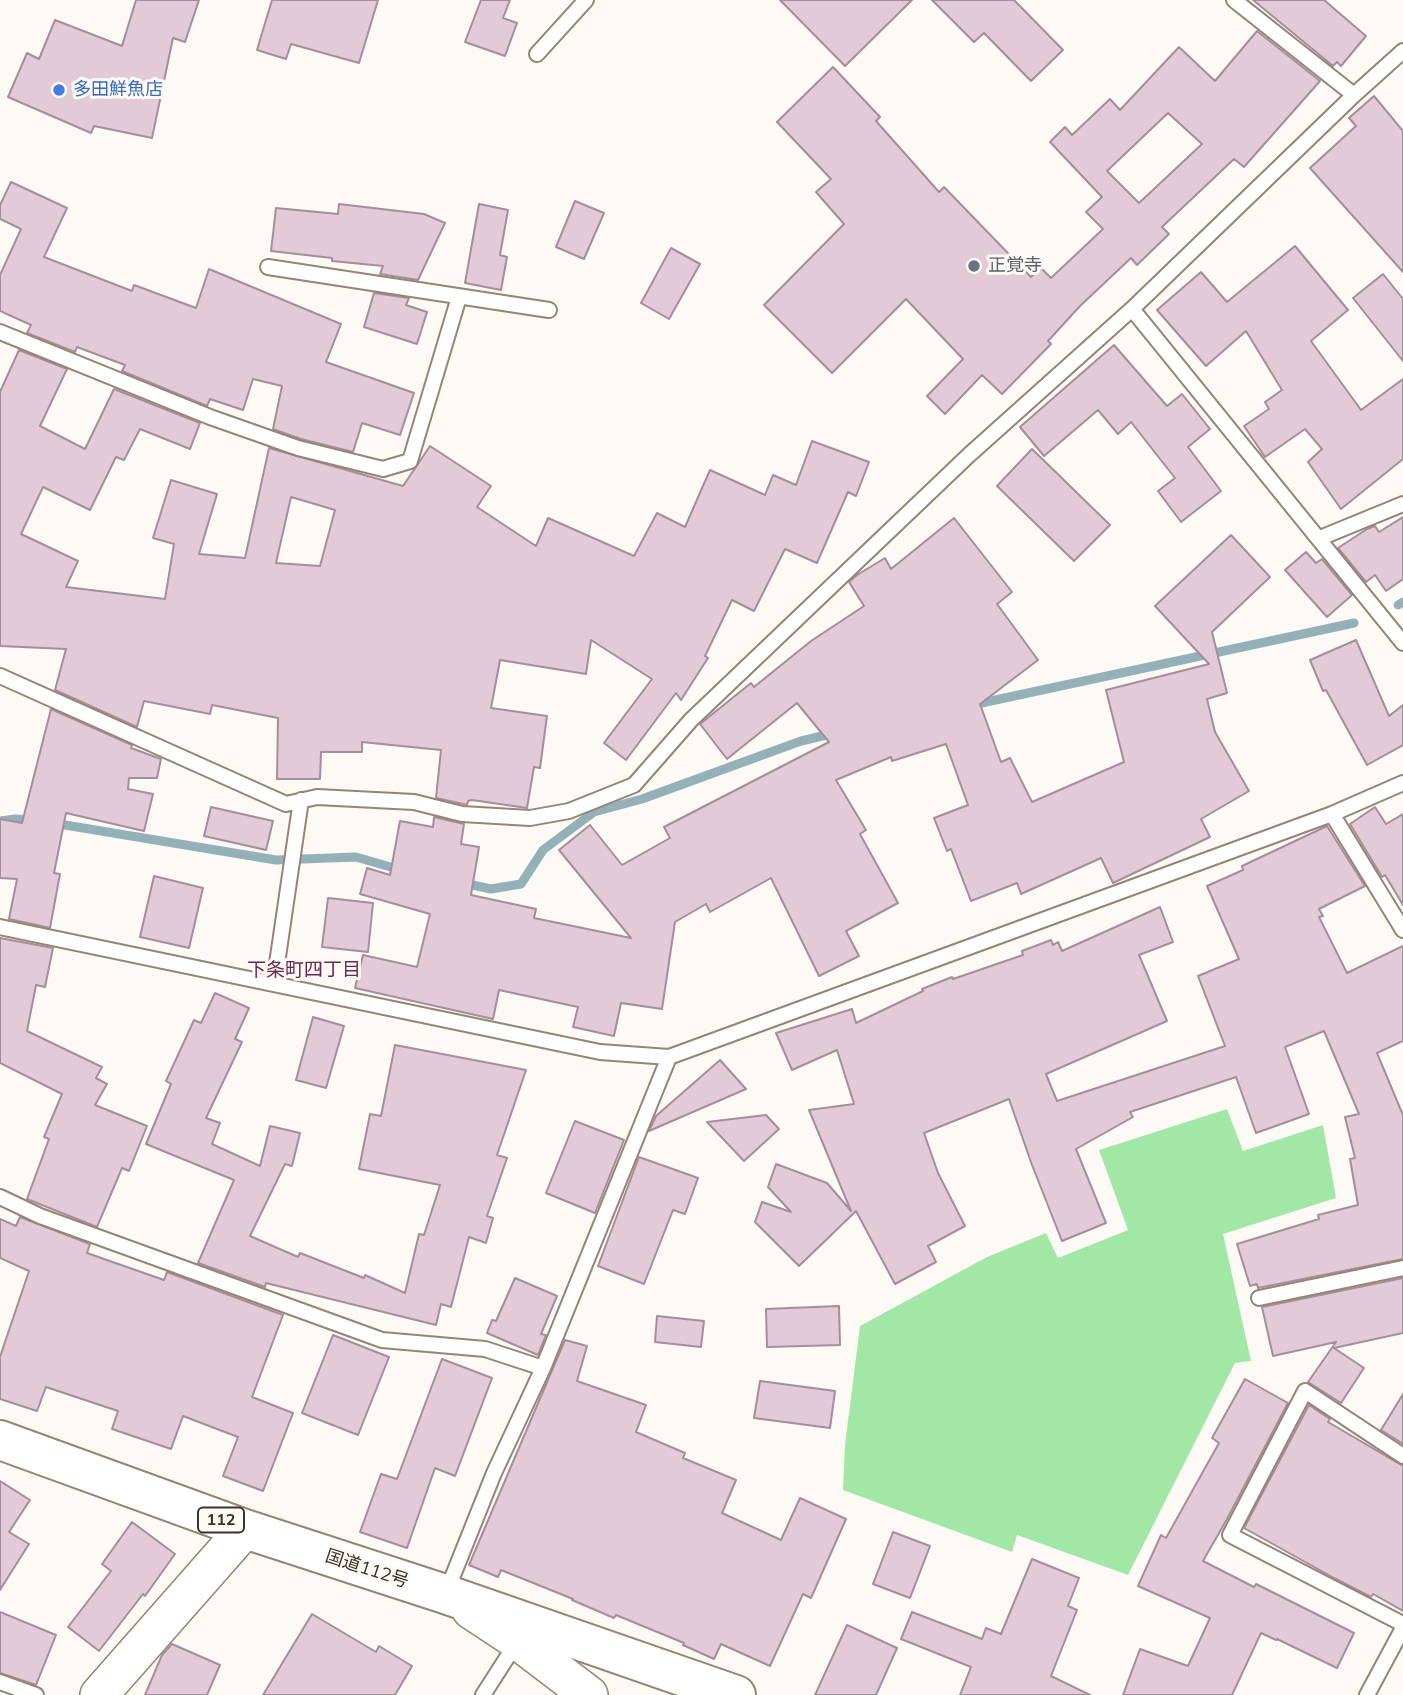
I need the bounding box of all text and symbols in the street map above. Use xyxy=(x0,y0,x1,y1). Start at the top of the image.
place label: 多田鮮魚店 xyxy=(73,79,163,101)
marker: 多田鮮魚店 xyxy=(51,82,67,98)
place label: 正覚寺 xyxy=(988,255,1042,277)
marker: 正覚寺 xyxy=(966,258,982,274)
district label: 下条町四丁目 xyxy=(247,959,361,981)
road number: 112 xyxy=(198,1508,244,1532)
street label: 国道112号 xyxy=(323,1545,411,1593)

